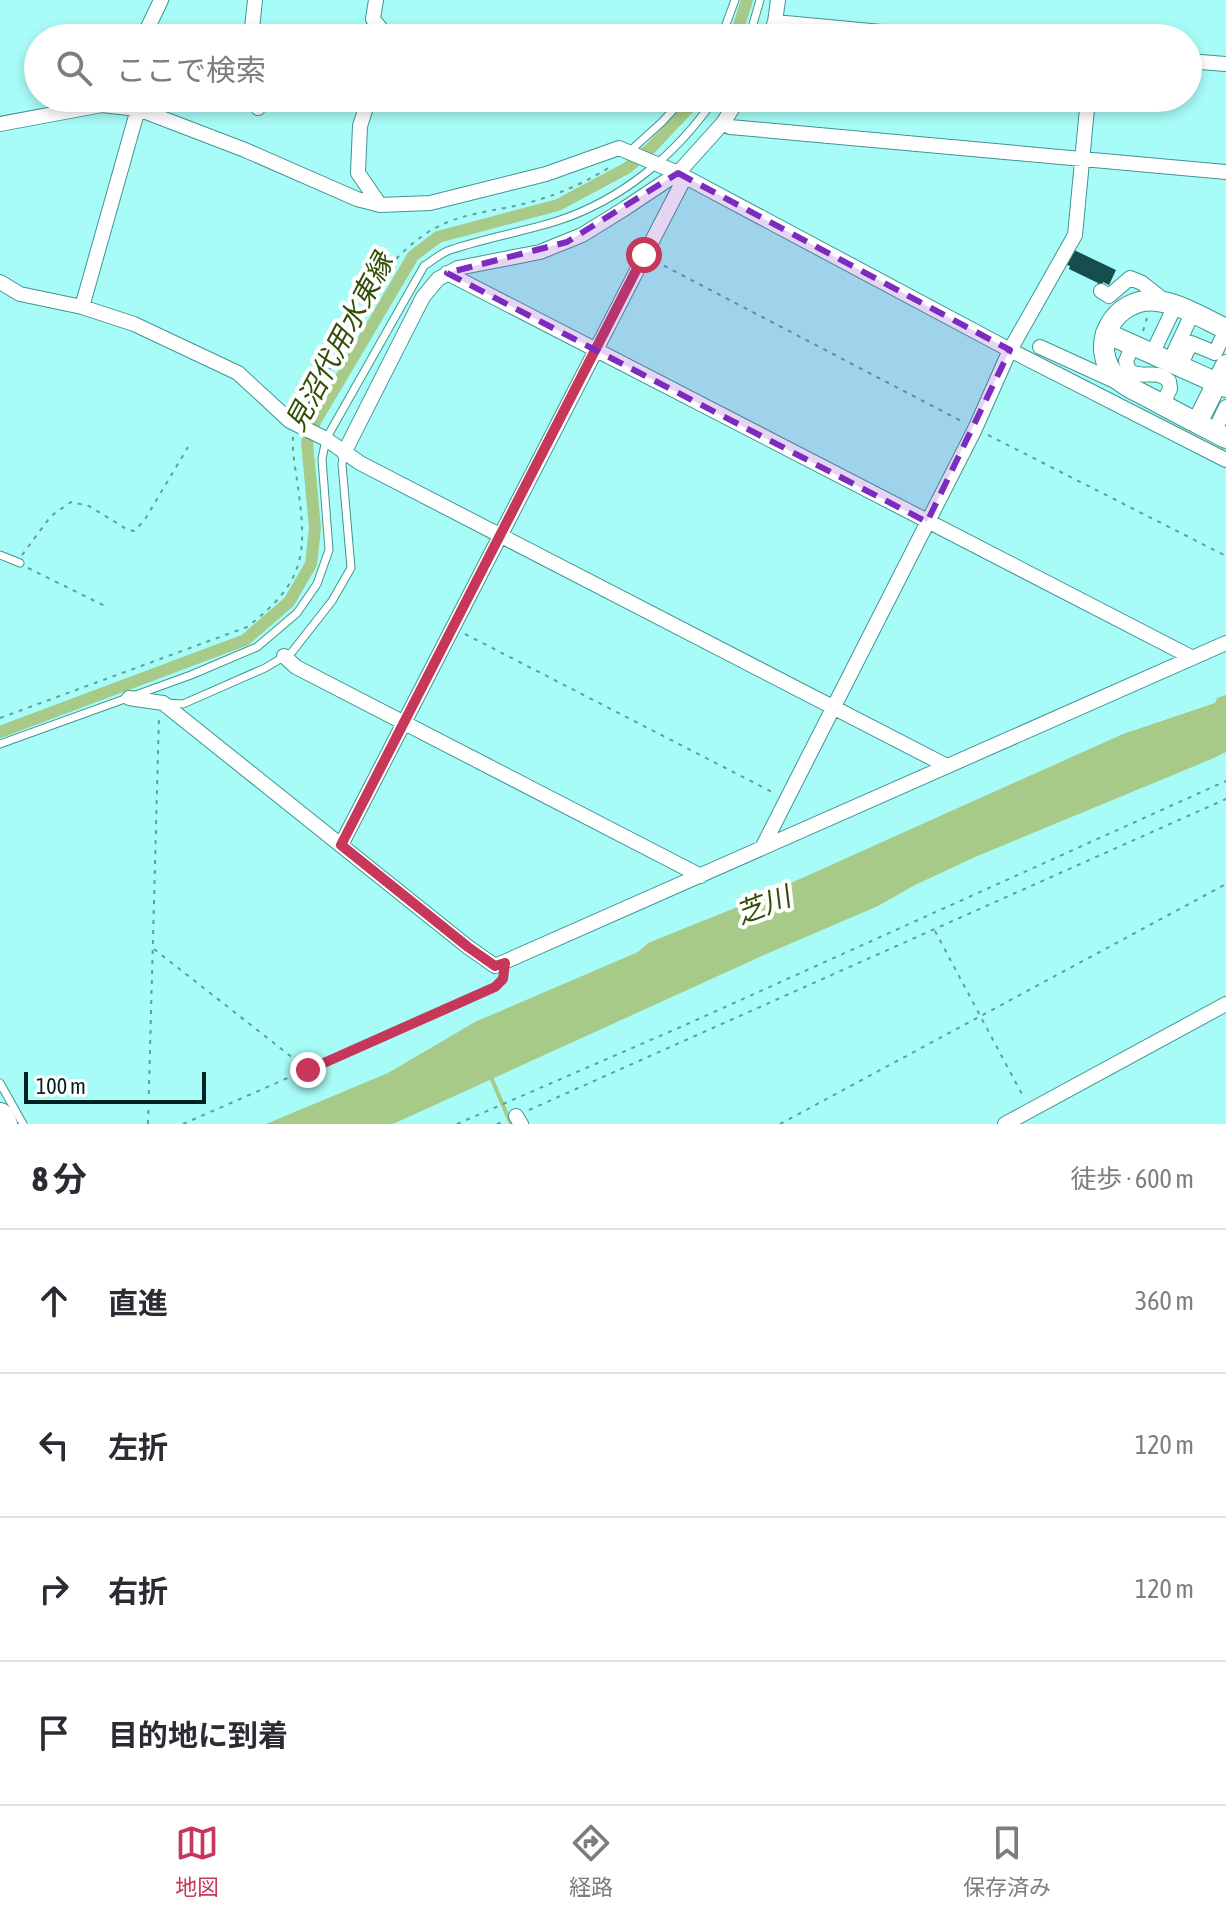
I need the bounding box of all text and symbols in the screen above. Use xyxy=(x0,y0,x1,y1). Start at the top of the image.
search box xyxy=(24,24,1202,112)
icon: search xyxy=(52,46,96,90)
text: ここで検索 xyxy=(116,53,266,87)
route start xyxy=(626,237,662,273)
water label: 見沼代用水東縁 xyxy=(279,245,401,436)
water label: 芝川 xyxy=(731,879,798,930)
route end xyxy=(290,1052,326,1088)
scale bar xyxy=(24,1068,206,1104)
text: 100 m xyxy=(36,1073,86,1099)
text: 8 分 xyxy=(32,1159,87,1198)
text: 徒歩 · 600 m xyxy=(1070,1164,1194,1194)
icon: ahead xyxy=(32,1279,76,1323)
text: 直進 xyxy=(108,1286,168,1320)
text: 360 m xyxy=(1135,1286,1194,1316)
icon: left xyxy=(32,1423,76,1467)
text: 左折 xyxy=(108,1430,168,1464)
text: 120 m xyxy=(1135,1430,1194,1460)
icon: right xyxy=(32,1567,76,1611)
text: 右折 xyxy=(108,1574,168,1608)
text: 120 m xyxy=(1135,1574,1194,1604)
icon: arrive xyxy=(32,1711,76,1755)
text: 目的地に到着 xyxy=(108,1718,288,1752)
tab: 地図 xyxy=(175,1821,219,1901)
tab: 経路 xyxy=(569,1821,613,1901)
tab: 保存済み xyxy=(963,1821,1051,1901)

